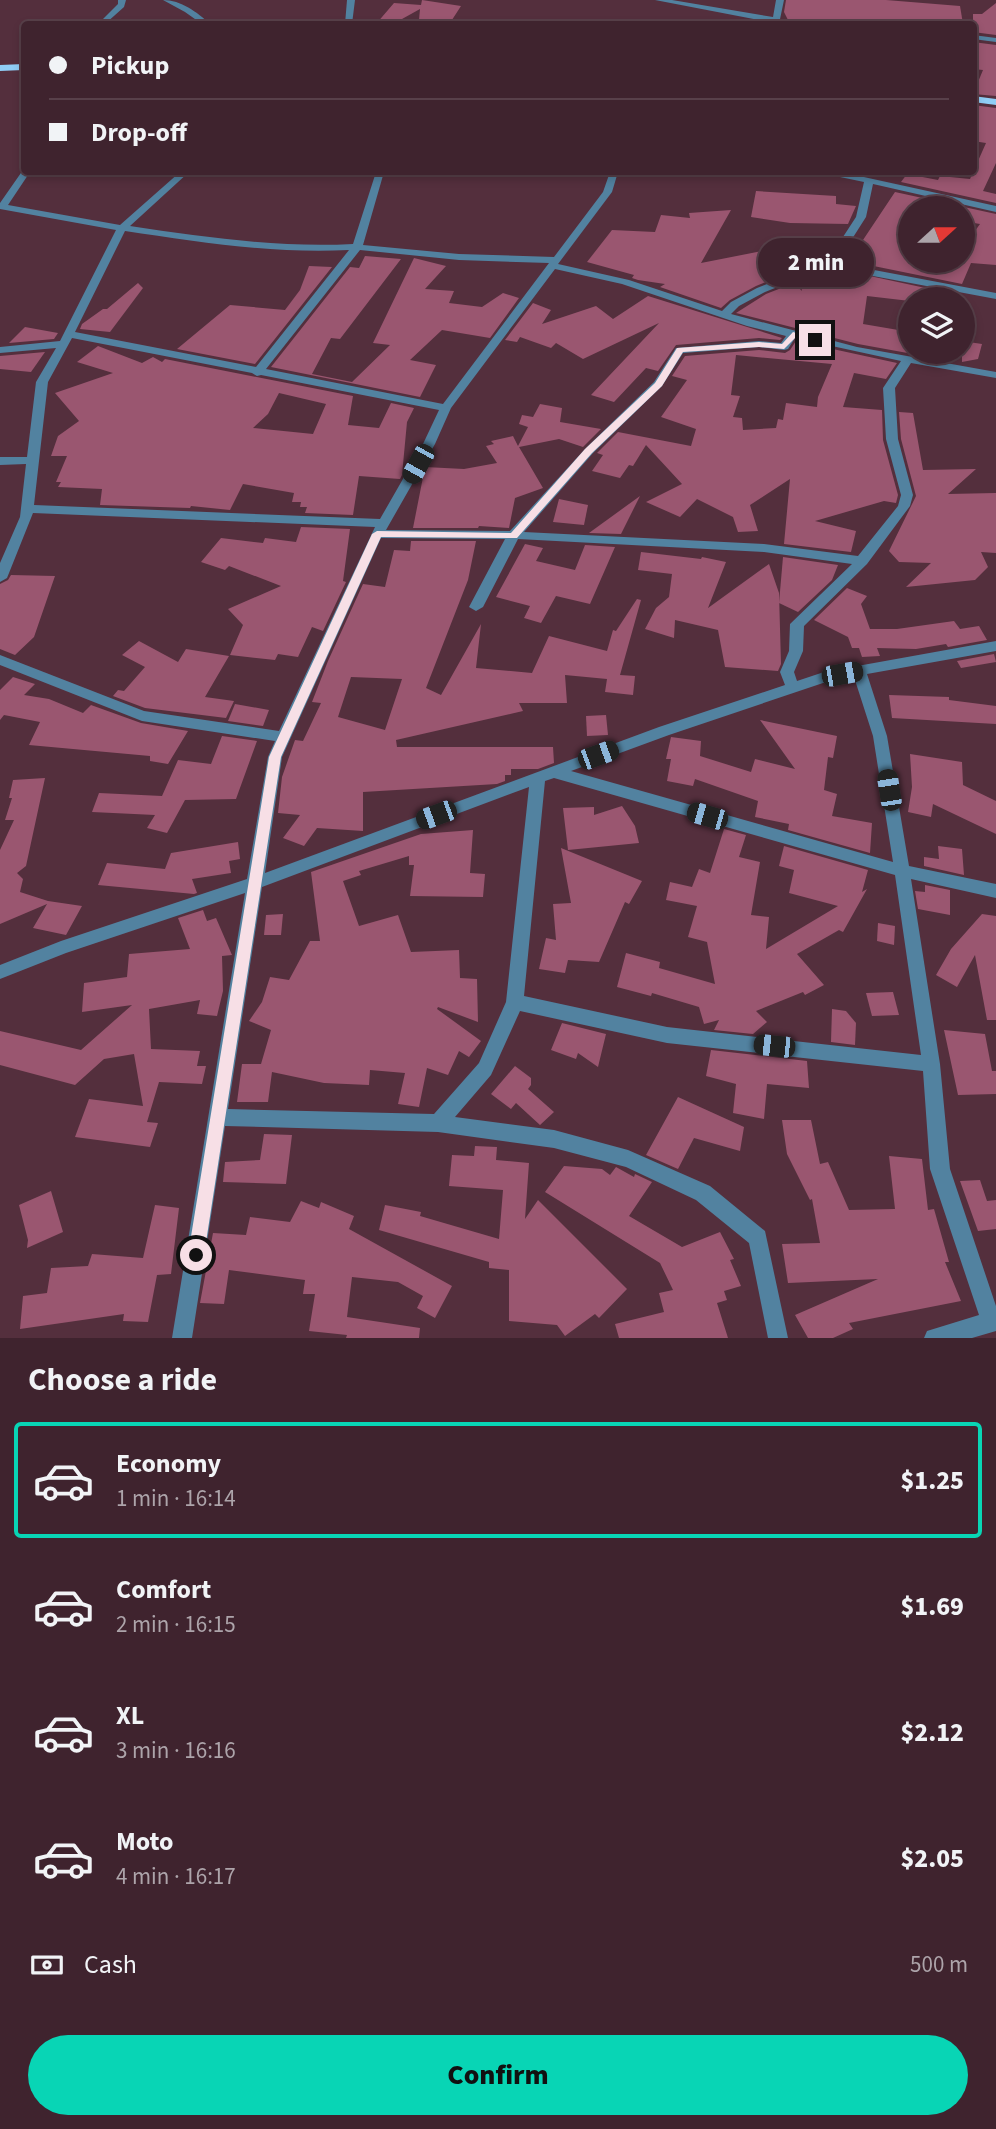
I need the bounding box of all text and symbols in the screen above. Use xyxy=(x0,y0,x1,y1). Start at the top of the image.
text: Pickup xyxy=(91,47,169,84)
text: Drop-off xyxy=(91,114,187,151)
north arrow xyxy=(898,196,975,273)
map controls xyxy=(898,196,975,364)
callout: 2 min xyxy=(757,238,873,288)
text: 2 min xyxy=(788,246,844,279)
button: layers xyxy=(898,287,975,364)
route end xyxy=(799,324,831,356)
car xyxy=(399,441,438,487)
car xyxy=(820,660,865,688)
car xyxy=(575,738,622,772)
car xyxy=(876,768,903,812)
car xyxy=(413,798,460,832)
car xyxy=(684,800,731,832)
car xyxy=(753,1033,796,1059)
route start xyxy=(180,1239,212,1271)
text: Choose a ride xyxy=(28,1357,217,1403)
text: Economy xyxy=(116,1445,221,1482)
icon: car xyxy=(32,1449,95,1512)
text: $1.25 xyxy=(900,1462,964,1499)
text: 1 min · 16:14 xyxy=(116,1482,236,1515)
text: Comfort xyxy=(116,1571,211,1608)
icon: car xyxy=(32,1575,95,1638)
text: $1.69 xyxy=(900,1588,964,1625)
text: 2 min · 16:15 xyxy=(116,1608,236,1641)
text: XL xyxy=(116,1697,144,1734)
icon: car xyxy=(32,1701,95,1764)
text: $2.12 xyxy=(900,1714,964,1751)
text: 3 min · 16:16 xyxy=(116,1734,236,1767)
text: Moto xyxy=(116,1823,173,1860)
icon: car xyxy=(32,1827,95,1890)
text: $2.05 xyxy=(900,1840,964,1877)
text: 4 min · 16:17 xyxy=(116,1860,236,1893)
icon: cash xyxy=(28,1946,66,1984)
text: Cash xyxy=(84,1946,137,1983)
text: 500 m xyxy=(910,1948,968,1981)
button: Confirm xyxy=(28,2035,968,2115)

